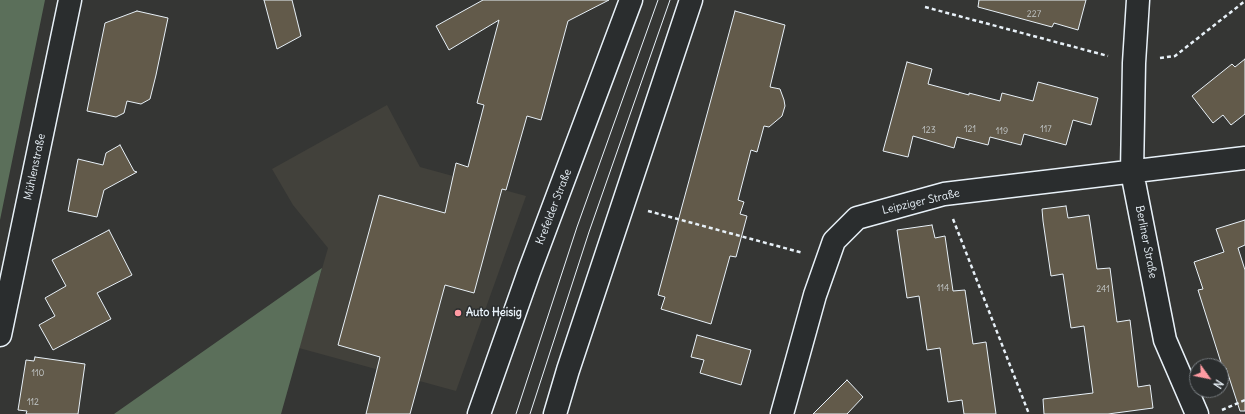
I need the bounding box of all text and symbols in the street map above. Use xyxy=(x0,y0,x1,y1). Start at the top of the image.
house number: 227 xyxy=(1027,9,1041,19)
house number: 121 xyxy=(964,124,976,134)
house number: 117 xyxy=(1040,124,1052,134)
house number: 123 xyxy=(922,125,936,135)
house number: 119 xyxy=(996,126,1008,136)
street label: Mühlenstraße xyxy=(22,133,48,201)
street label: Krefelder Straße xyxy=(533,167,575,247)
street label: Leipziger Straße xyxy=(881,187,961,217)
street label: Berliner Straße xyxy=(1132,204,1160,280)
house number: 114 xyxy=(937,283,949,293)
house number: 241 xyxy=(1096,284,1110,294)
place label: Auto Heisig xyxy=(466,306,522,320)
marker: Auto Heisig xyxy=(453,308,463,318)
north arrow xyxy=(1189,358,1229,398)
house number: 110 xyxy=(31,368,45,378)
text: N xyxy=(1210,377,1226,391)
house number: 112 xyxy=(27,397,39,407)

